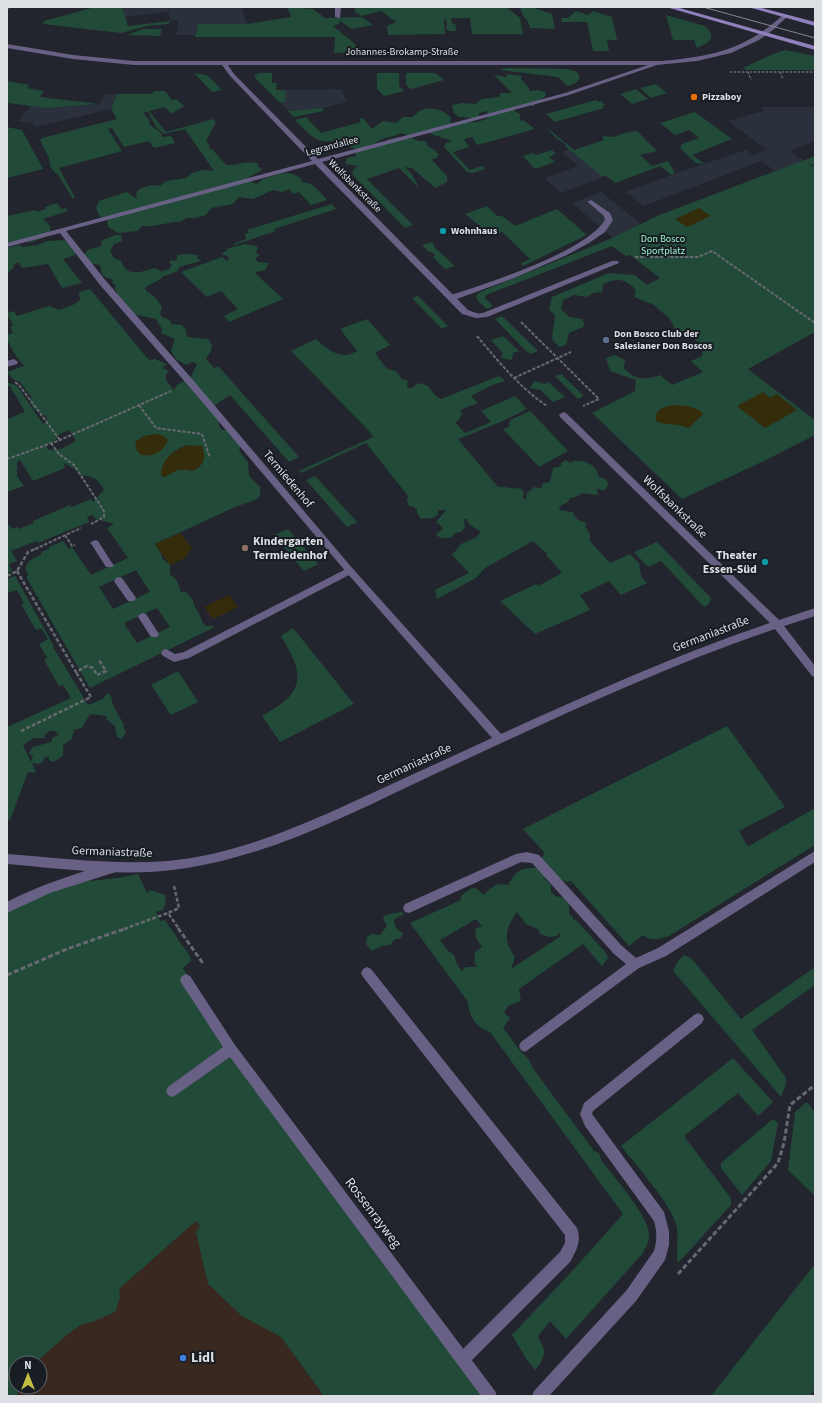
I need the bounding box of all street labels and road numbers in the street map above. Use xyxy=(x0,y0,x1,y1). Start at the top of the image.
street label: Johannes-Brokamp-Straße xyxy=(346,45,458,59)
street label: Legrandallee xyxy=(304,132,360,160)
street label: Wolfsbankstraße xyxy=(325,156,385,216)
street label: Termiedenhof xyxy=(259,447,317,512)
street label: Wolfsbankstraße xyxy=(639,472,711,542)
street label: Germaniastraße xyxy=(670,612,752,656)
street label: Germaniastraße xyxy=(374,739,454,789)
street label: Germaniastraße xyxy=(71,842,153,862)
street label: Rossenrayweg xyxy=(340,1174,406,1252)

